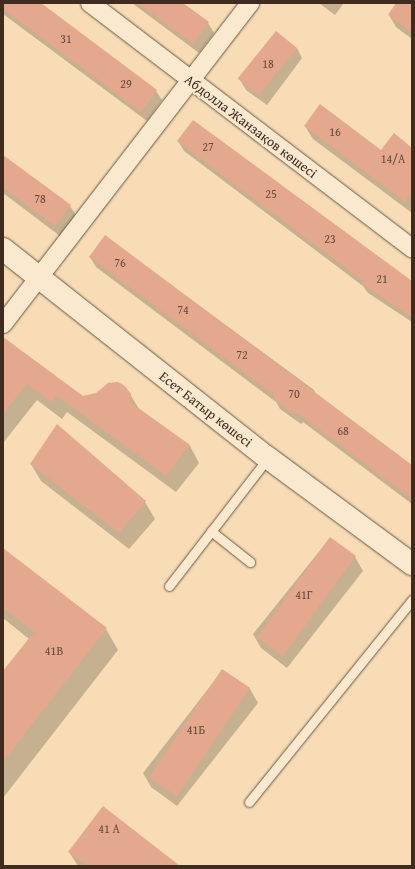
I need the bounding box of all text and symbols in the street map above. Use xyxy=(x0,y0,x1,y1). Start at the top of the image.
house number: 31 xyxy=(60,32,72,46)
house number: 18 xyxy=(262,57,274,71)
street label: Абдолла Жанзақов көшесі xyxy=(181,71,321,181)
house number: 29 xyxy=(120,77,132,91)
house number: 16 xyxy=(329,125,341,139)
house number: 27 xyxy=(202,140,214,154)
house number: 14/А xyxy=(381,152,405,166)
house number: 25 xyxy=(265,187,277,201)
house number: 78 xyxy=(34,192,46,206)
house number: 23 xyxy=(324,232,336,246)
house number: 76 xyxy=(114,256,126,270)
house number: 21 xyxy=(376,272,388,286)
house number: 74 xyxy=(177,303,189,317)
house number: 72 xyxy=(236,348,248,362)
street label: Есет Батыр көшесі xyxy=(156,368,256,450)
house number: 70 xyxy=(288,387,300,401)
house number: 68 xyxy=(337,424,349,438)
house number: 41Г xyxy=(295,588,313,602)
house number: 41В xyxy=(45,644,63,658)
house number: 41Б xyxy=(187,723,205,737)
house number: 41 А xyxy=(98,822,120,836)

